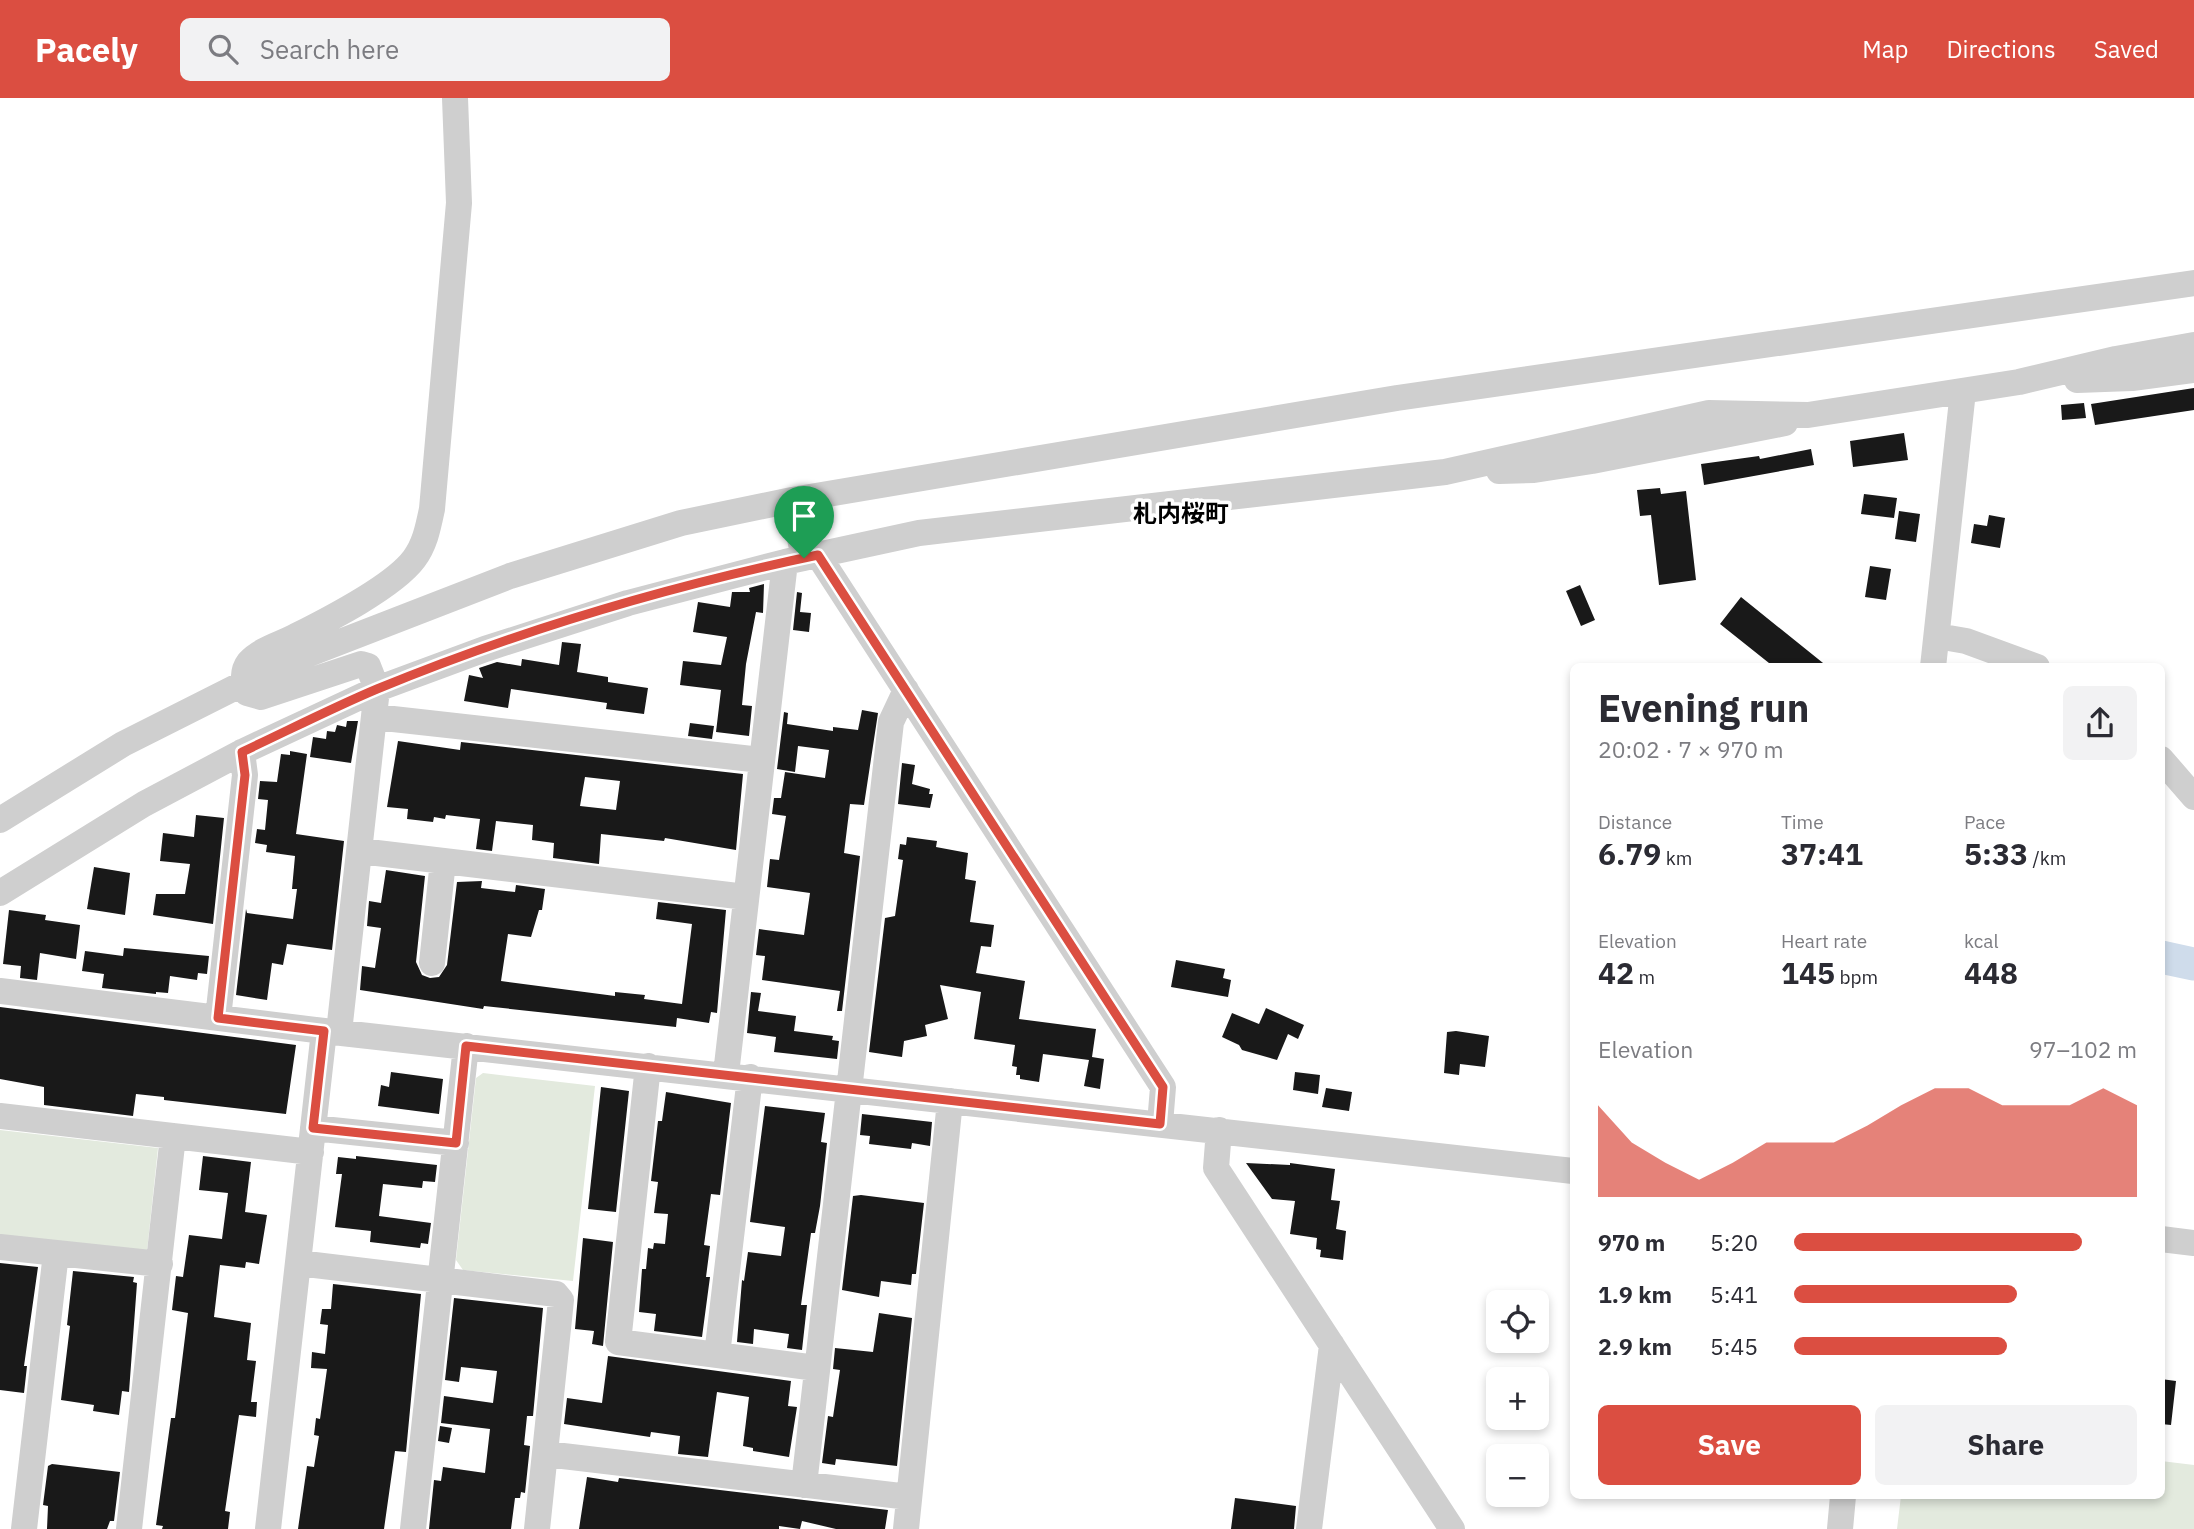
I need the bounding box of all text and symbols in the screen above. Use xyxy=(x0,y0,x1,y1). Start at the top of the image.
search box xyxy=(180,18,670,81)
text: Pacely xyxy=(35,28,138,71)
icon: search xyxy=(204,30,242,68)
text: Search here xyxy=(260,32,399,66)
text: Map xyxy=(1862,33,1908,65)
text: Directions xyxy=(1946,33,2056,65)
text: Saved xyxy=(2094,33,2159,65)
pin xyxy=(774,486,834,558)
icon: arrive xyxy=(785,497,823,535)
district label: 札内桜町 xyxy=(1133,497,1229,529)
text: Evening run xyxy=(1598,683,1809,732)
button: share xyxy=(2063,686,2137,760)
text: 20:02 · 7 × 970 m xyxy=(1598,734,1784,764)
text: Distance xyxy=(1598,810,1672,834)
text: Time xyxy=(1781,810,1824,834)
text: Pace xyxy=(1964,810,2005,834)
text: 6.79 xyxy=(1598,834,1661,873)
text: 37:41 xyxy=(1781,834,1863,873)
text: 5:33 xyxy=(1964,834,2028,873)
text: km xyxy=(1661,846,1692,870)
text: /km xyxy=(2028,846,2066,870)
text: Elevation xyxy=(1598,929,1677,953)
text: Heart rate xyxy=(1781,929,1867,953)
text: kcal xyxy=(1964,929,1999,953)
text: 42 xyxy=(1598,953,1634,992)
text: 145 xyxy=(1781,953,1835,992)
text: 448 xyxy=(1964,953,2018,992)
text: m xyxy=(1634,965,1655,989)
text: bpm xyxy=(1835,965,1878,989)
text: Elevation xyxy=(1598,1034,1693,1064)
text: 97–102 m xyxy=(2029,1034,2137,1064)
text: 970 m xyxy=(1598,1227,1665,1257)
text: 5:20 xyxy=(1710,1227,1758,1257)
text: 1.9 km xyxy=(1598,1279,1672,1309)
text: 5:41 xyxy=(1710,1279,1758,1309)
map controls xyxy=(1486,1290,1549,1507)
button: locate xyxy=(1486,1290,1549,1353)
text: 2.9 km xyxy=(1598,1331,1672,1361)
text: 5:45 xyxy=(1710,1331,1758,1361)
button: + xyxy=(1486,1367,1549,1430)
button: Save xyxy=(1598,1405,1861,1485)
button: Share xyxy=(1875,1405,2137,1485)
button: − xyxy=(1486,1444,1549,1507)

